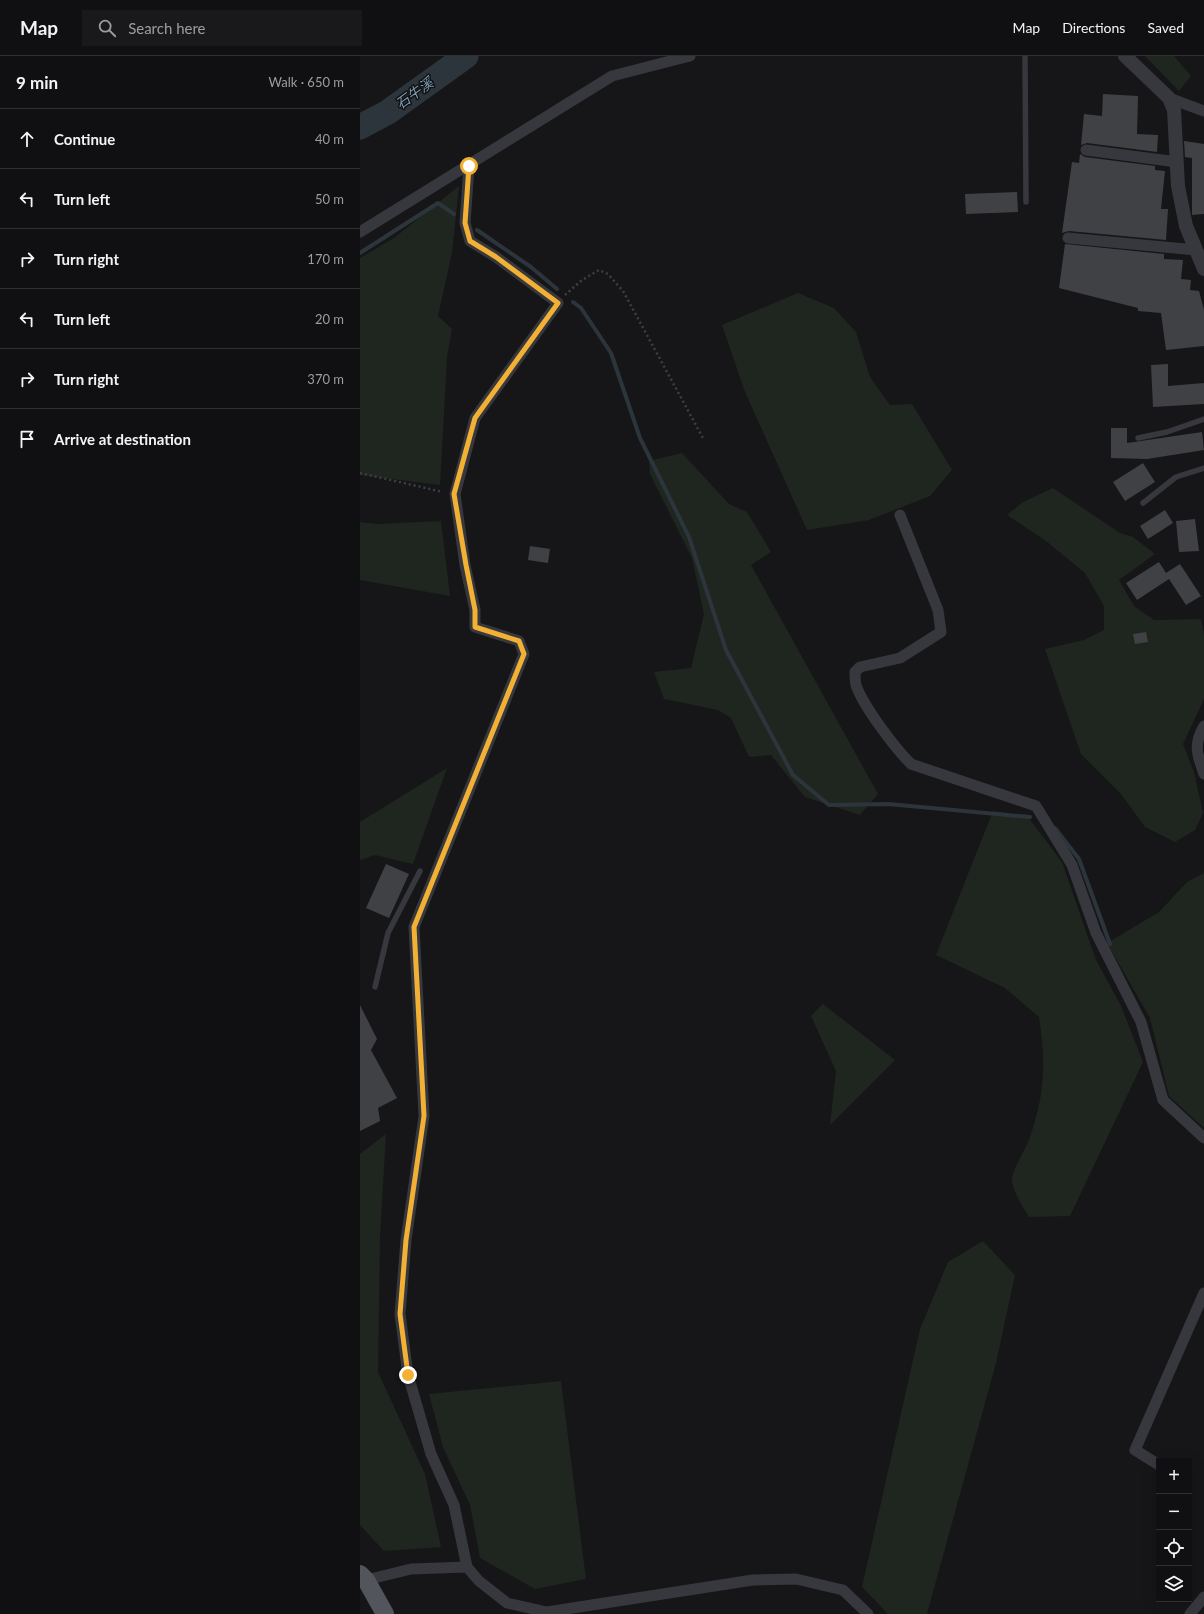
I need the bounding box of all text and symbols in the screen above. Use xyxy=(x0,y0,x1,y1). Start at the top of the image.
search box xyxy=(82,10,362,46)
text: Map xyxy=(20,16,58,39)
icon: search xyxy=(96,17,118,39)
text: Search here xyxy=(128,19,206,37)
text: Map xyxy=(1013,19,1040,36)
text: Directions xyxy=(1062,19,1125,36)
text: Saved xyxy=(1147,19,1184,36)
text: 9 min xyxy=(16,72,58,93)
water label: 石牛溪 xyxy=(392,73,438,112)
text: Walk · 650 m xyxy=(268,74,344,90)
icon: ahead xyxy=(16,128,38,150)
text: Continue xyxy=(54,130,115,148)
text: 40 m xyxy=(315,131,344,147)
route start xyxy=(460,157,478,175)
icon: left xyxy=(16,188,38,210)
text: Turn left xyxy=(54,190,110,208)
text: 50 m xyxy=(315,191,344,207)
icon: right xyxy=(16,248,38,270)
text: Turn right xyxy=(54,250,119,268)
text: 170 m xyxy=(307,251,344,267)
icon: left xyxy=(16,308,38,330)
text: Turn left xyxy=(54,310,110,328)
text: 20 m xyxy=(315,311,344,327)
icon: right xyxy=(16,368,38,390)
text: Turn right xyxy=(54,370,119,388)
text: 370 m xyxy=(307,371,344,387)
icon: arrive xyxy=(16,428,38,450)
text: Arrive at destination xyxy=(54,430,191,448)
route end xyxy=(399,1366,417,1384)
map controls xyxy=(1156,1458,1192,1602)
button: + xyxy=(1156,1458,1192,1494)
button: − xyxy=(1156,1494,1192,1530)
button: locate xyxy=(1156,1530,1192,1566)
button: layers xyxy=(1156,1566,1192,1602)

